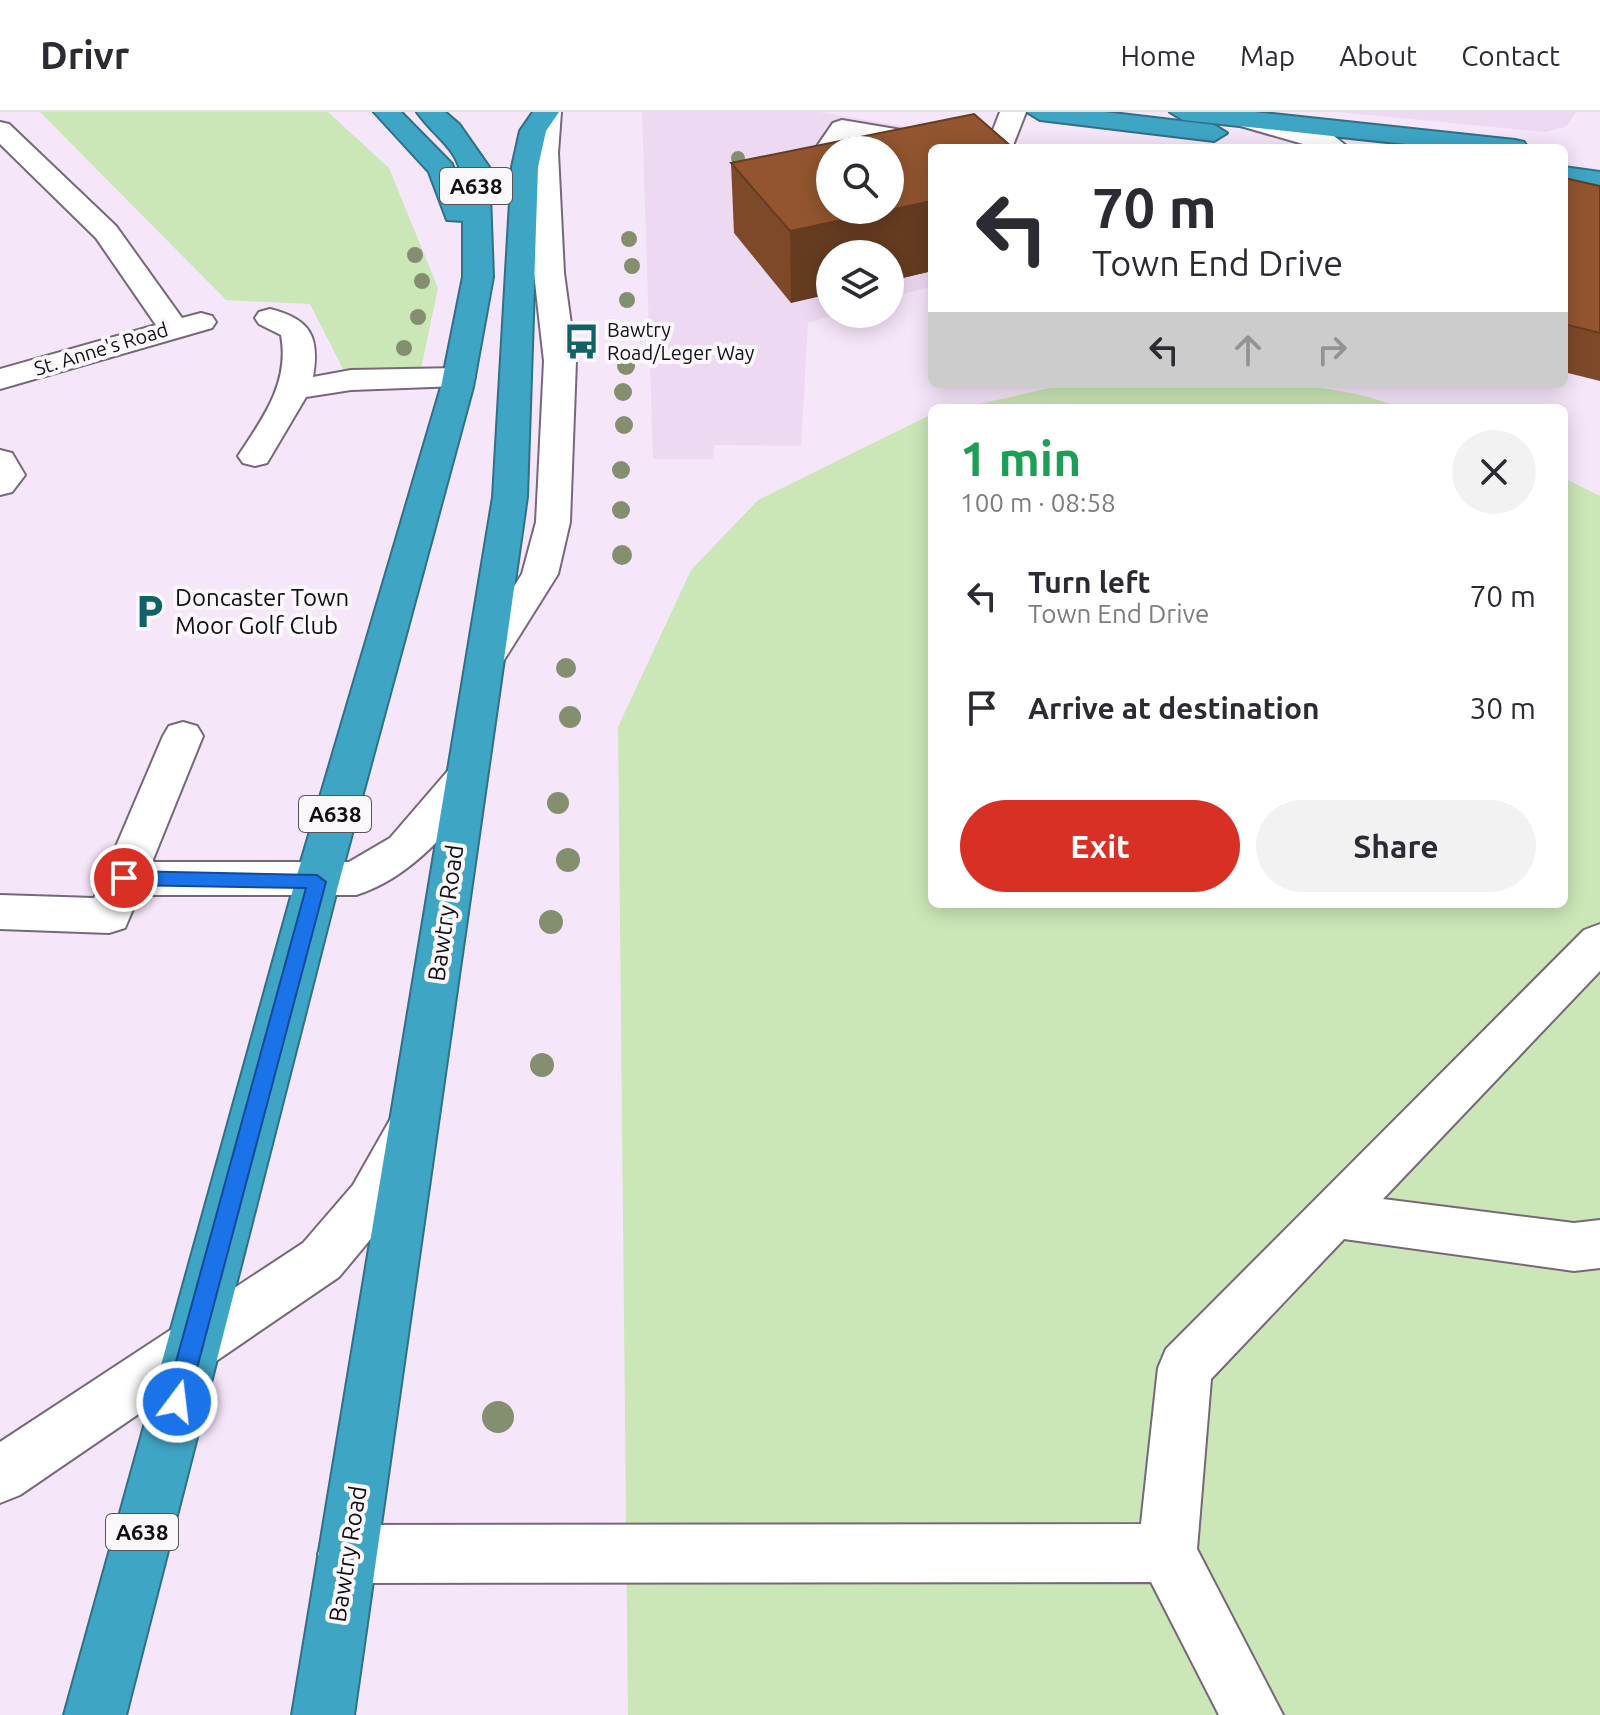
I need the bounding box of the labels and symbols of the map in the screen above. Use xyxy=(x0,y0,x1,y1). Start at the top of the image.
road number: A638 xyxy=(440,168,512,204)
street label: St. Anne's Road xyxy=(31,317,171,380)
place label: Bawtry Road/Leger Way xyxy=(607,318,755,364)
bus stop icon: Bawtry Road/Leger Way xyxy=(562,323,600,361)
place label: Doncaster Town Moor Golf Club xyxy=(175,584,349,639)
parking icon: Doncaster Town Moor Golf Club xyxy=(130,593,168,631)
road number: A638 xyxy=(299,796,371,832)
street label: Bawtry Road xyxy=(423,843,468,983)
pin xyxy=(90,844,158,912)
position arrow xyxy=(135,1360,219,1444)
street label: Bawtry Road xyxy=(323,1484,372,1624)
road number: A638 xyxy=(106,1514,178,1550)

